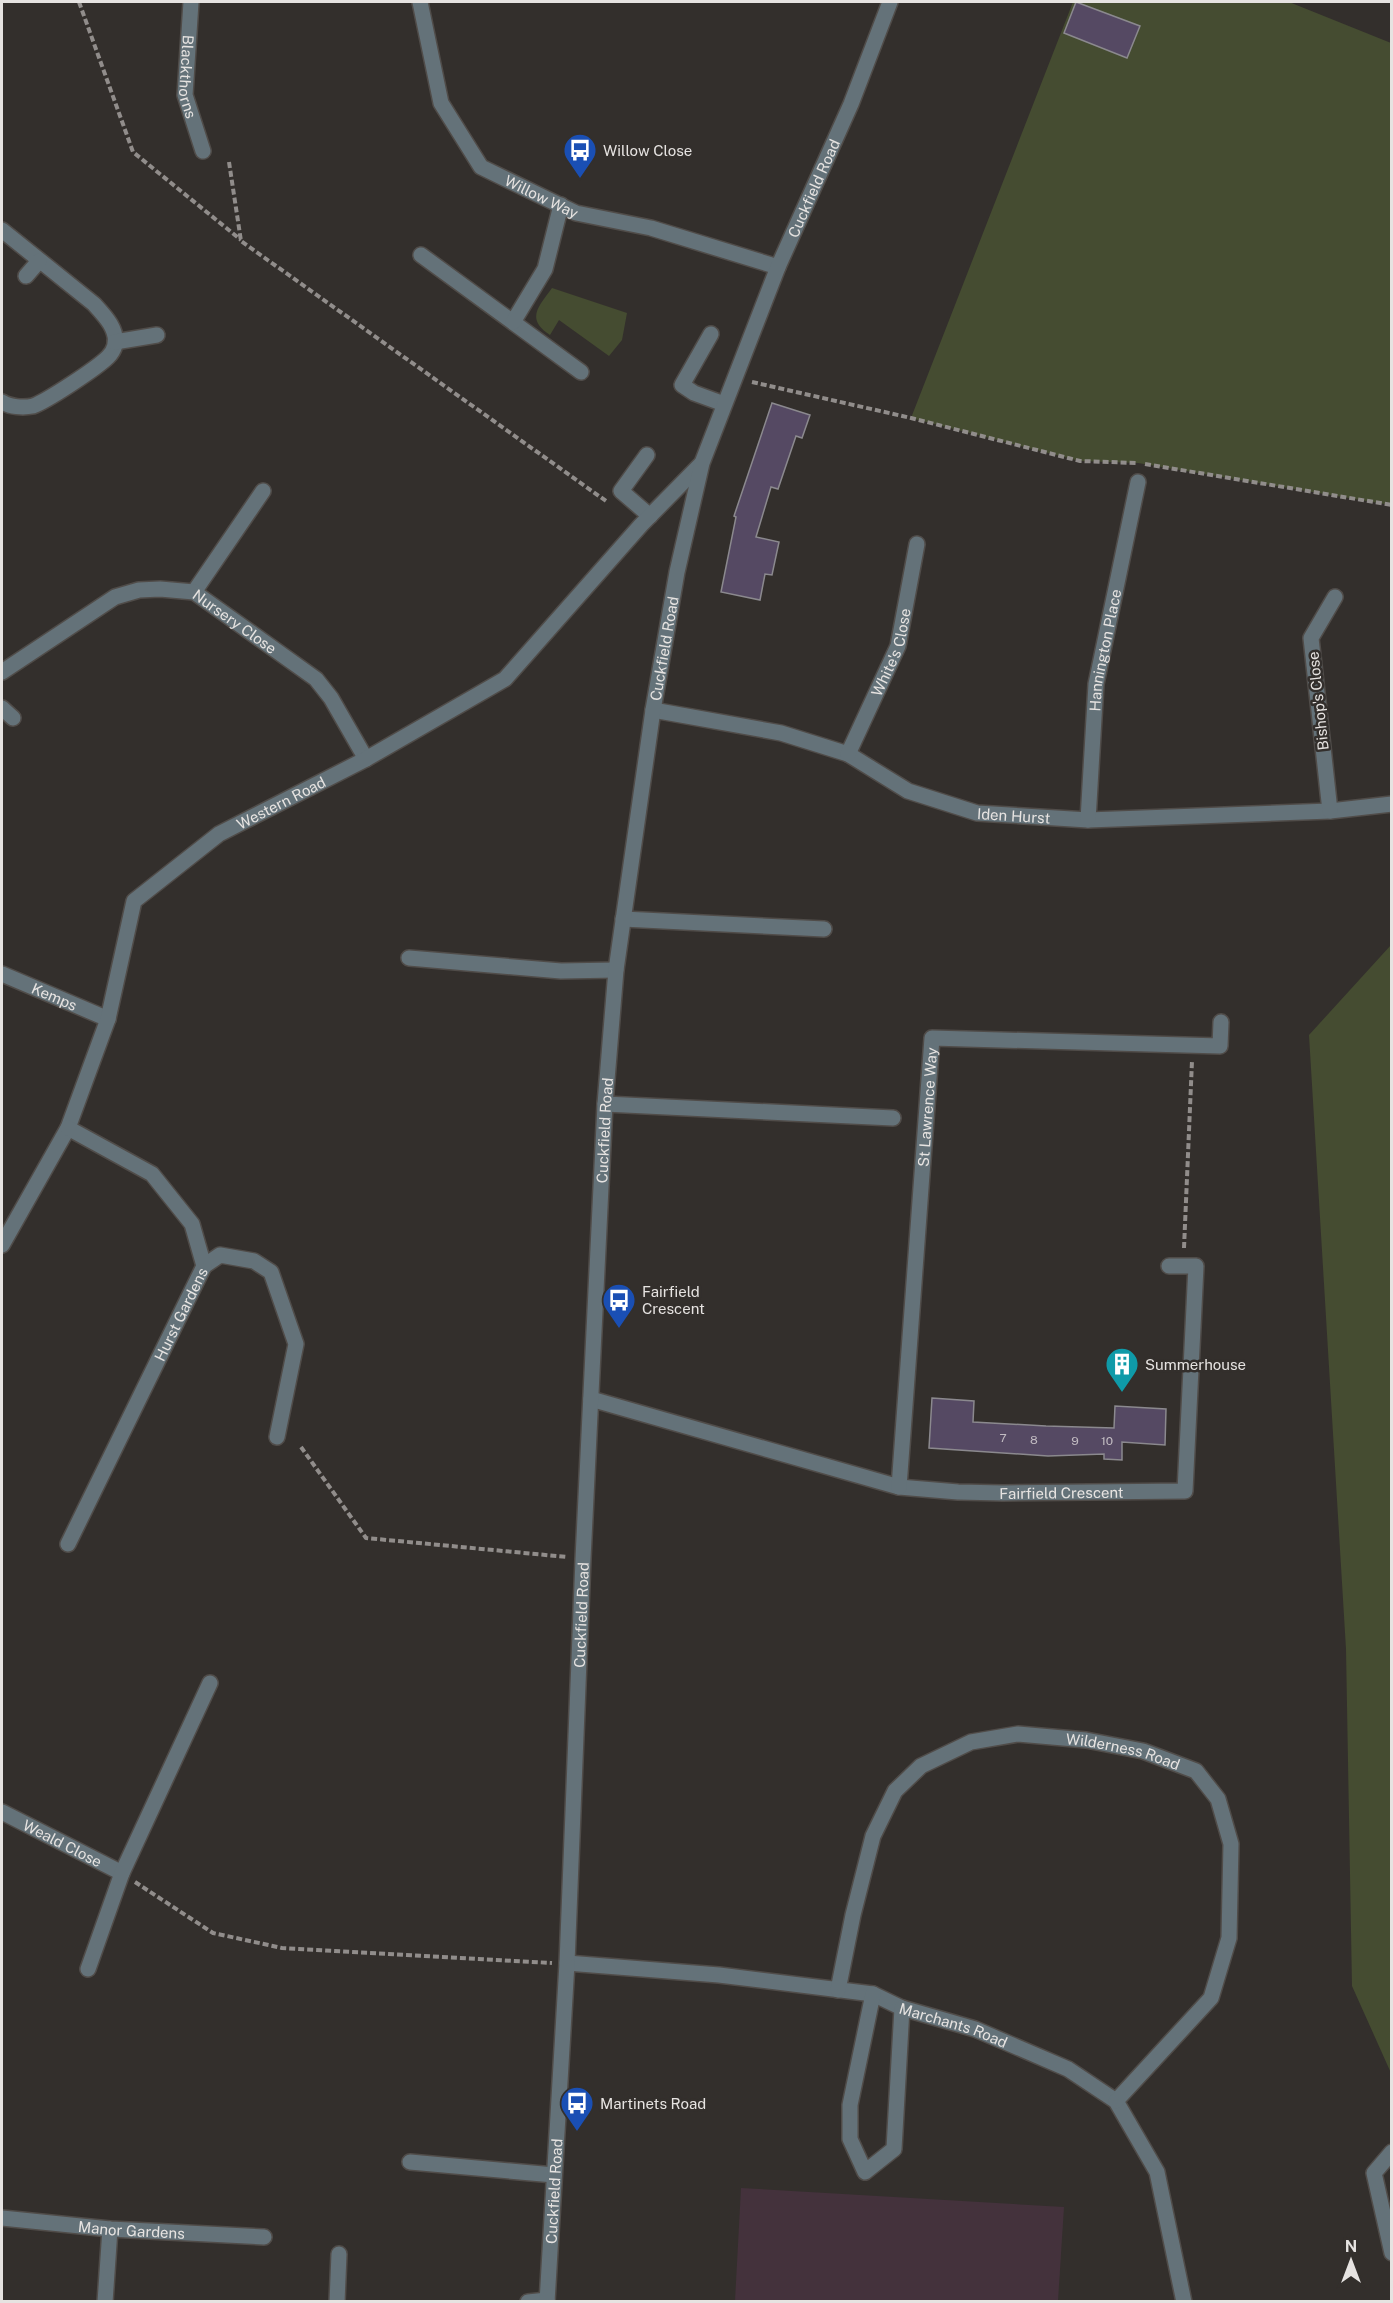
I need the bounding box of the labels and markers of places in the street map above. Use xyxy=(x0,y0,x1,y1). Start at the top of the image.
bus stop icon: Willow Close xyxy=(562,132,598,179)
place label: Willow Close xyxy=(603,142,692,159)
bus stop icon: Fairfield Crescent xyxy=(601,1282,637,1329)
place label: Fairfield Crescent xyxy=(642,1283,705,1317)
building icon: Summerhouse xyxy=(1104,1346,1140,1393)
place label: Summerhouse xyxy=(1145,1356,1246,1373)
bus stop icon: Martinets Road xyxy=(559,2085,595,2132)
place label: Martinets Road xyxy=(600,2095,706,2112)

